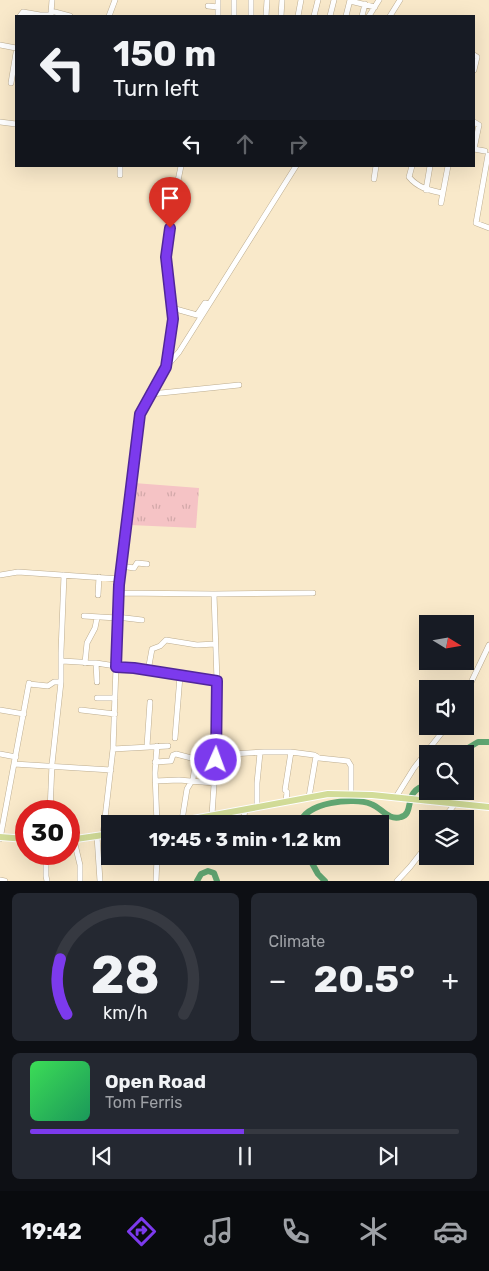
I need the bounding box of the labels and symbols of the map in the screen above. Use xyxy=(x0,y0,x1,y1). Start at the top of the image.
pin xyxy=(149,177,191,228)
north arrow xyxy=(419,615,474,670)
position arrow xyxy=(189,733,241,785)
speed limit sign: 30 xyxy=(15,800,80,865)

